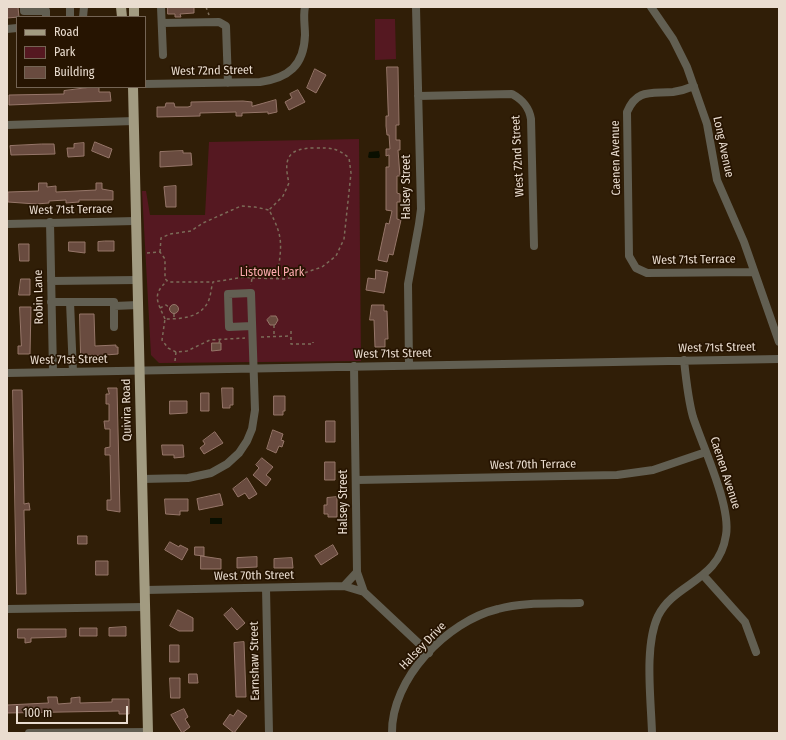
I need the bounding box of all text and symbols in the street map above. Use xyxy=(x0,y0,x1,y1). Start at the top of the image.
legend xyxy=(16,16,146,88)
text: Road xyxy=(54,25,79,39)
text: Park xyxy=(54,45,75,59)
street label: West 72nd Street xyxy=(171,63,253,79)
text: Building xyxy=(54,65,94,79)
street label: West 72nd Street xyxy=(509,115,527,197)
street label: Long Avenue xyxy=(709,115,737,179)
street label: Caenen Avenue xyxy=(608,120,624,196)
street label: Halsey Street xyxy=(400,155,414,219)
street label: West 71st Terrace xyxy=(29,202,113,218)
street label: West 71st Terrace xyxy=(652,252,736,268)
park label: Listowel Park xyxy=(240,266,304,280)
street label: Robin Lane xyxy=(31,270,47,324)
street label: West 71st Street xyxy=(678,340,756,356)
street label: West 71st Street xyxy=(354,346,432,362)
street label: West 71st Street xyxy=(30,352,108,368)
street label: Quivira Road xyxy=(119,379,135,441)
street label: Caenen Avenue xyxy=(707,435,743,511)
street label: West 70th Terrace xyxy=(490,457,576,473)
street label: Halsey Street xyxy=(337,470,351,534)
street label: West 70th Street xyxy=(214,568,294,584)
street label: Halsey Drive xyxy=(397,619,449,673)
street label: Earnshaw Street xyxy=(247,621,263,701)
scale bar xyxy=(18,698,130,724)
text: 100 m xyxy=(23,706,52,720)

